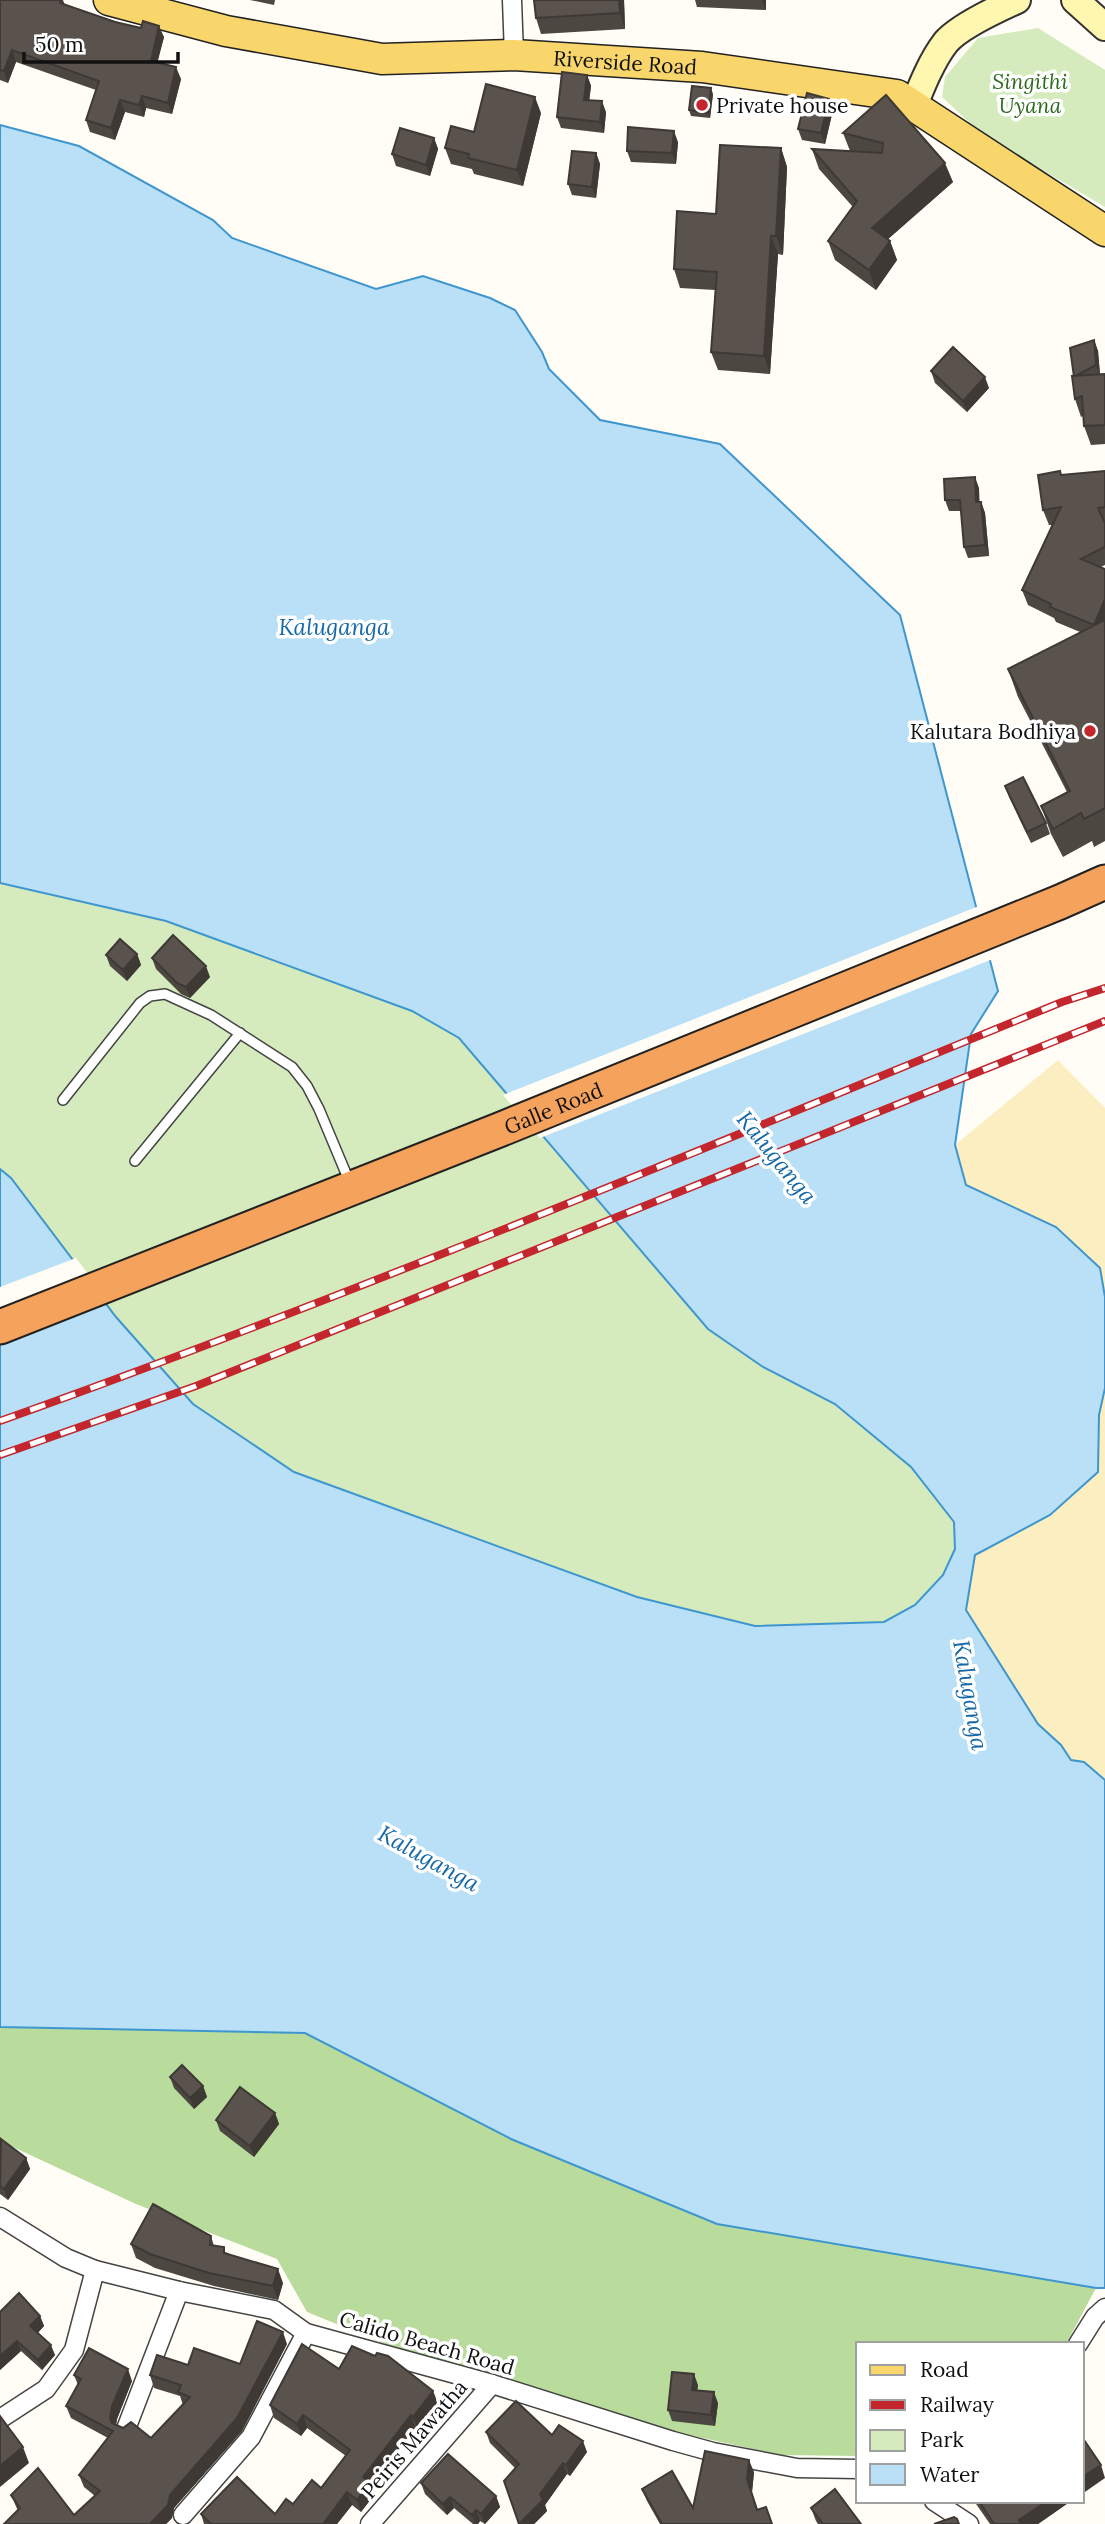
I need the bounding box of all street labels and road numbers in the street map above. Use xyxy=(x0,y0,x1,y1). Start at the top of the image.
street label: Riverside Road xyxy=(552,44,698,80)
street label: Galle Road xyxy=(500,1076,606,1140)
street label: Calido Beach Road xyxy=(336,2305,518,2381)
street label: Peiris Mawatha xyxy=(355,2374,473,2504)

